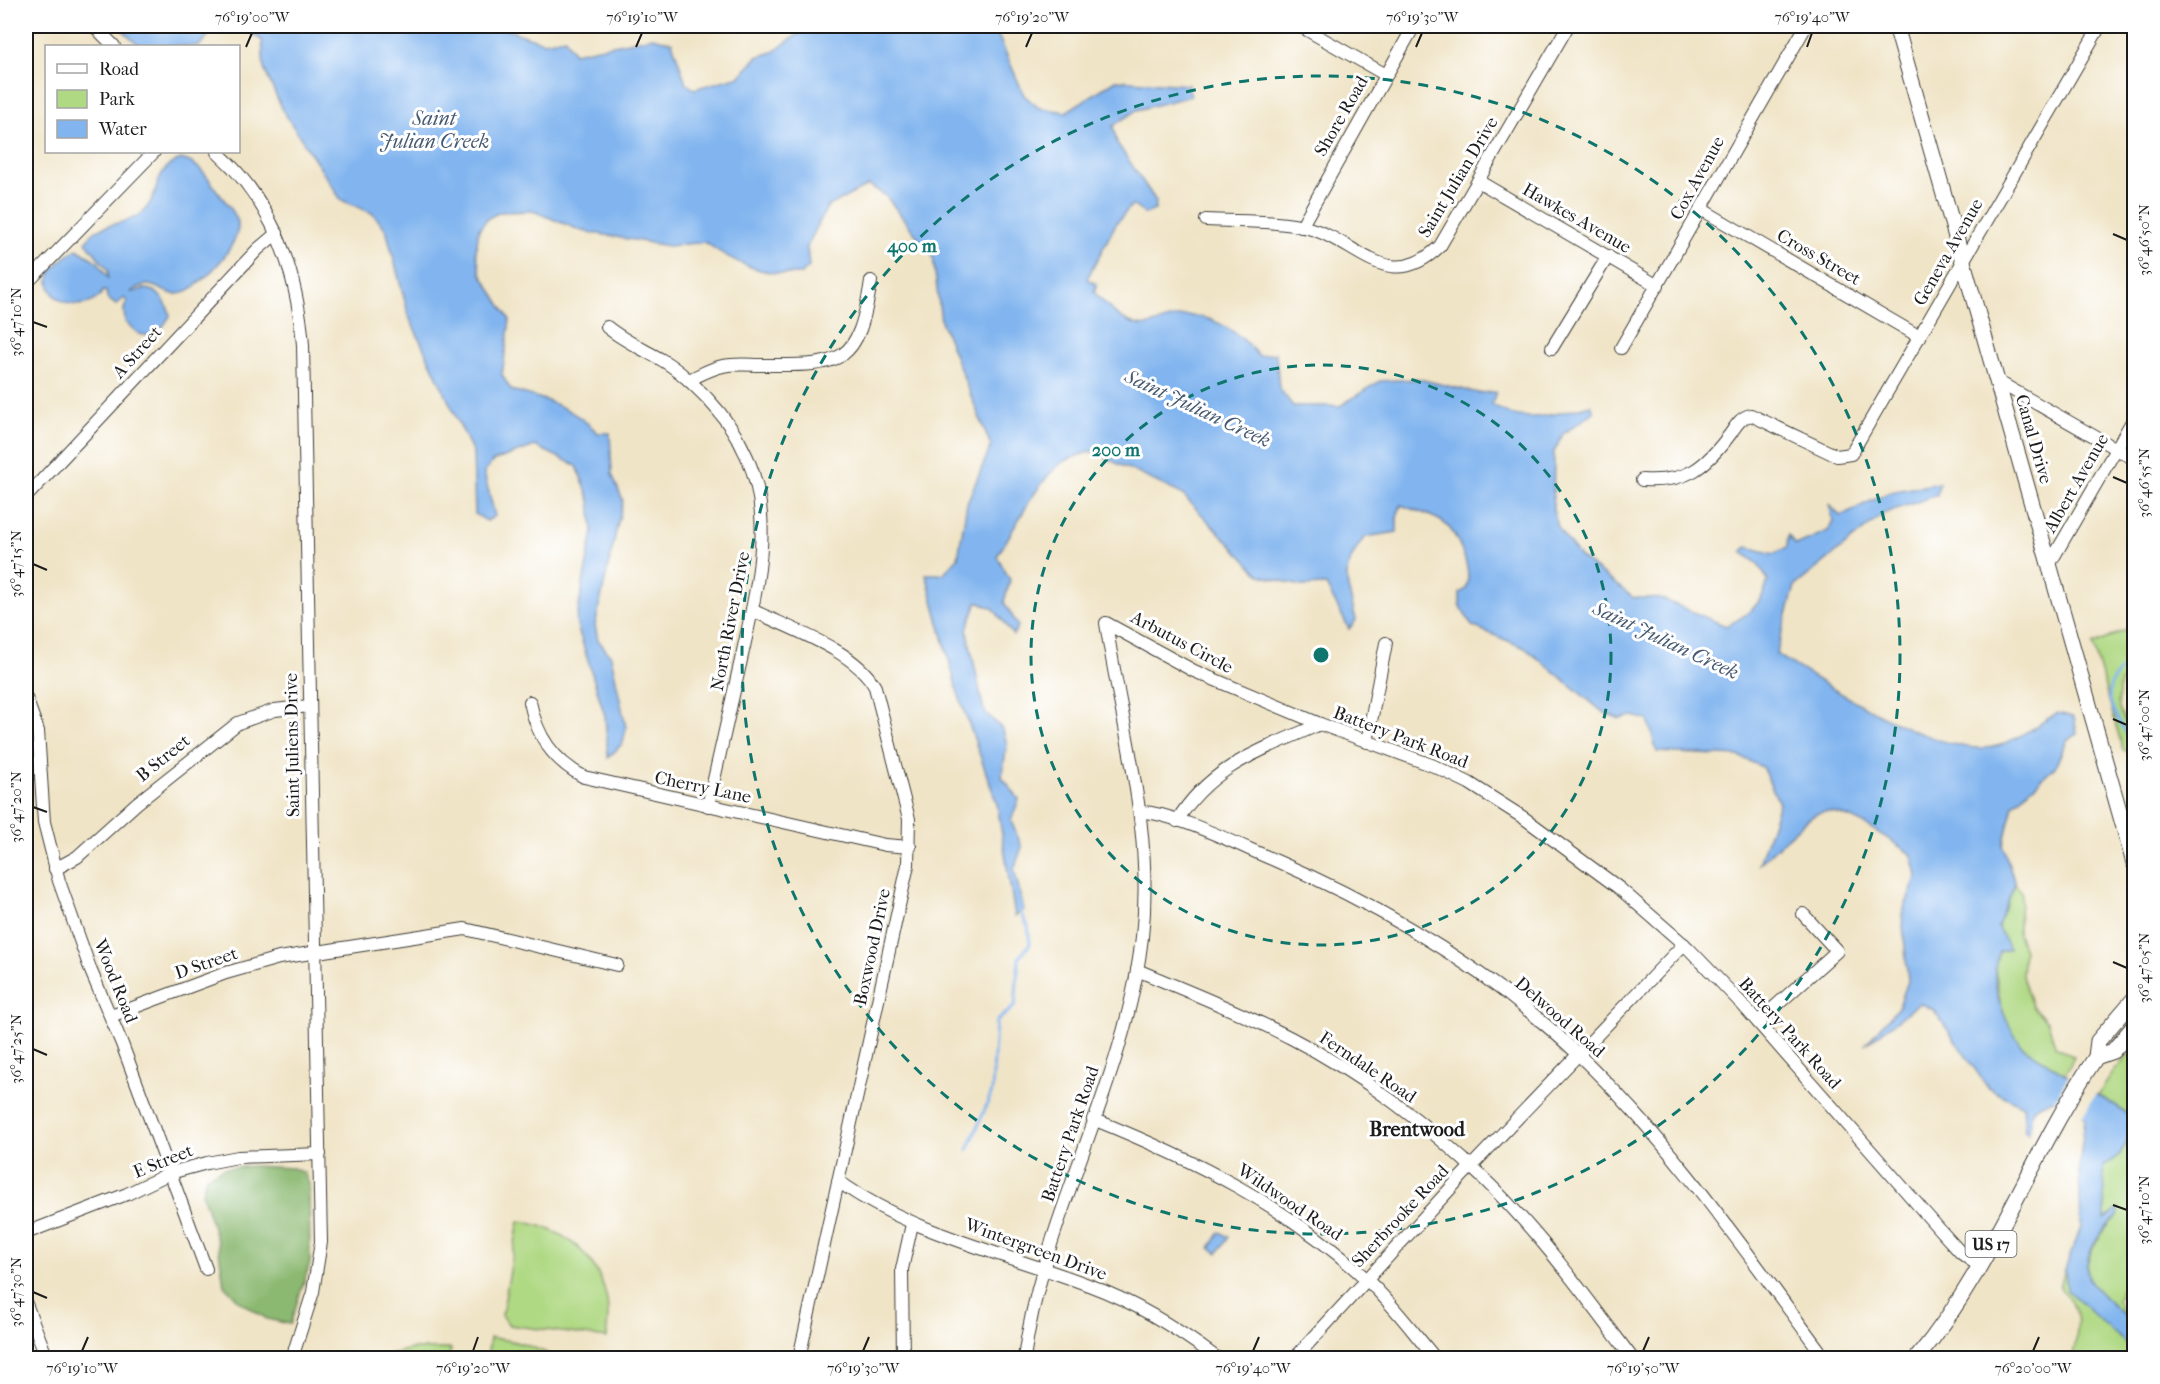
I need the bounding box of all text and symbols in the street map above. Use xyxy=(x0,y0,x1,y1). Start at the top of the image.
text: 76°19'00"W xyxy=(215,8,290,26)
text: 76°19'10"W xyxy=(606,8,679,26)
text: 76°19'20"W xyxy=(995,8,1070,26)
text: 76°19'30"W xyxy=(1386,8,1459,26)
text: 76°19'40"W xyxy=(1775,8,1851,26)
legend xyxy=(45,45,240,153)
text: Road xyxy=(99,59,139,80)
street label: Shore Road xyxy=(1310,72,1373,160)
text: Park xyxy=(99,89,136,110)
water label: Saint Julian Creek xyxy=(379,107,489,153)
street label: Saint Julian Drive xyxy=(1414,113,1503,241)
text: Water xyxy=(98,119,147,140)
street label: Cox Avenue xyxy=(1666,133,1729,224)
street label: Hawkes Avenue xyxy=(1519,179,1635,258)
street label: Geneva Avenue xyxy=(1909,195,1988,309)
text: 36°46'50"N xyxy=(2135,203,2153,276)
street label: Cross Street xyxy=(1773,225,1865,290)
text: 400 m xyxy=(886,236,938,257)
text: 36°47'10"N xyxy=(7,287,25,357)
street label: A Street xyxy=(108,321,167,384)
water label: Saint Julian Creek xyxy=(1120,364,1274,452)
street label: Canal Drive xyxy=(2011,392,2056,486)
street label: Albert Avenue xyxy=(2039,430,2113,537)
text: 200 m xyxy=(1092,440,1141,461)
text: 36°46'55"N xyxy=(2135,447,2153,518)
text: 36°47'15"N xyxy=(7,530,25,598)
street label: North River Drive xyxy=(707,550,754,693)
water label: Saint Julian Creek xyxy=(1588,596,1742,684)
street label: Arbutus Circle xyxy=(1126,606,1236,678)
centre of rings xyxy=(1311,645,1331,665)
street label: Saint Juliens Drive xyxy=(281,673,304,817)
text: 36°47'00"N xyxy=(2135,688,2153,761)
street label: Battery Park Road xyxy=(1330,702,1471,773)
street label: B Street xyxy=(132,730,195,786)
street label: Cherry Lane xyxy=(653,767,753,808)
text: 36°47'20"N xyxy=(7,770,25,843)
street label: Boxwood Drive xyxy=(850,887,895,1007)
text: 36°47'05"N xyxy=(2135,932,2153,1003)
street label: Wood Road xyxy=(89,935,142,1026)
street label: D Street xyxy=(172,943,241,984)
street label: Delwood Road xyxy=(1510,973,1609,1062)
street label: Battery Park Road xyxy=(1734,973,1845,1093)
text: 36°47'25"N xyxy=(7,1013,25,1084)
street label: Ferndale Road xyxy=(1315,1027,1420,1108)
street label: Battery Park Road xyxy=(1037,1063,1104,1205)
district label: Brentwood xyxy=(1369,1118,1466,1141)
street label: E Street xyxy=(130,1140,197,1183)
street label: Wildwood Road xyxy=(1232,1159,1347,1245)
street label: Sherbrooke Road xyxy=(1347,1161,1453,1272)
text: 36°47'10"N xyxy=(2135,1175,2153,1245)
street label: Wintergreen Drive xyxy=(961,1214,1110,1285)
road number: US 17 xyxy=(1966,1231,2016,1257)
text: 36°47'30"N xyxy=(7,1256,25,1327)
text: 76°19'10"W xyxy=(46,1359,119,1377)
text: 76°19'20"W xyxy=(436,1359,511,1377)
text: 76°19'30"W xyxy=(827,1359,900,1377)
text: 76°19'40"W xyxy=(1216,1359,1292,1377)
text: 76°19'50"W xyxy=(1607,1359,1681,1377)
text: 76°20'00"W xyxy=(1994,1359,2073,1377)

